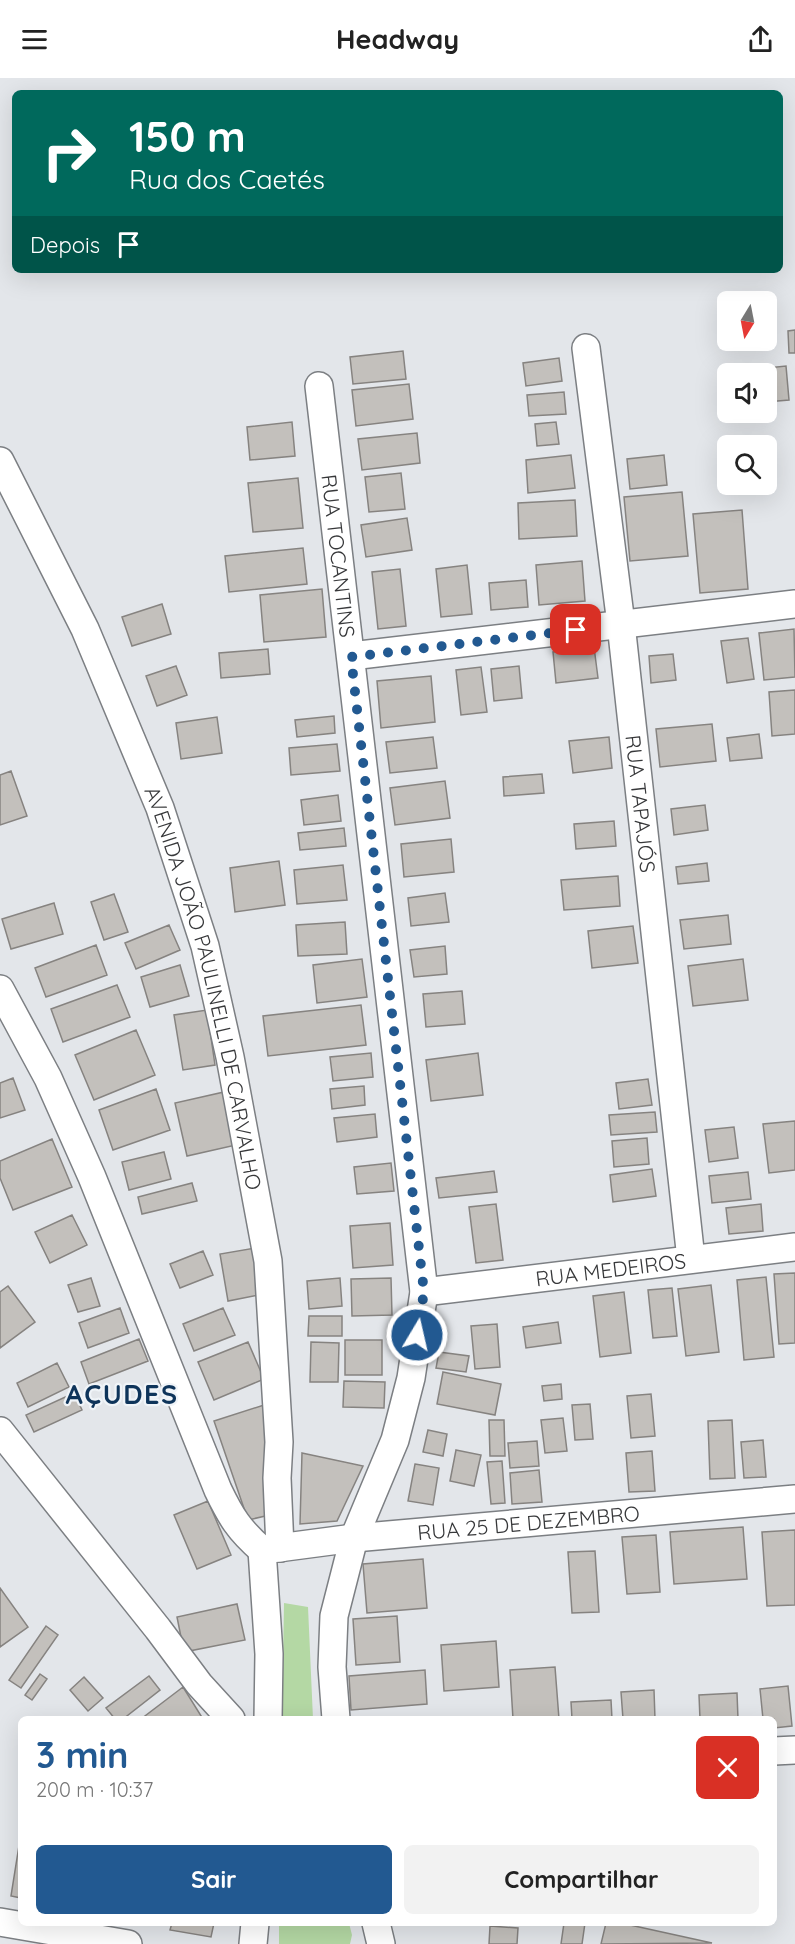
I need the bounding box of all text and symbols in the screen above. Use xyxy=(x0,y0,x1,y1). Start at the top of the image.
text: Headway xyxy=(336,22,459,56)
icon: menu xyxy=(18,23,51,56)
icon: share xyxy=(744,23,777,56)
text: 150 m xyxy=(129,110,246,163)
icon: right xyxy=(30,114,108,192)
text: Rua dos Caetés xyxy=(129,162,325,196)
icon: arrive xyxy=(112,228,145,261)
text: Depois xyxy=(30,231,100,259)
north arrow xyxy=(717,291,777,351)
map controls xyxy=(717,291,777,495)
button: sound xyxy=(717,363,777,423)
button: search xyxy=(717,435,777,495)
street label: RUA TOCANTINS xyxy=(316,473,361,639)
pin xyxy=(550,604,601,655)
icon: arrive xyxy=(559,613,592,646)
street label: RUA TAPAJÓS xyxy=(620,733,661,874)
street label: AVENIDA JOÃO PAULINELLI DE CARVALHO xyxy=(139,782,267,1192)
street label: RUA MEDEIROS xyxy=(534,1247,687,1291)
position arrow xyxy=(385,1303,449,1367)
district label: AÇUDES xyxy=(65,1377,179,1411)
street label: RUA 25 DE DEZEMBRO xyxy=(416,1500,641,1545)
text: 3 min xyxy=(36,1732,129,1777)
button: close xyxy=(696,1736,759,1799)
text: 200 m · 10:37 xyxy=(36,1777,153,1802)
button: Sair xyxy=(36,1845,392,1914)
button: Compartilhar xyxy=(404,1845,759,1914)

